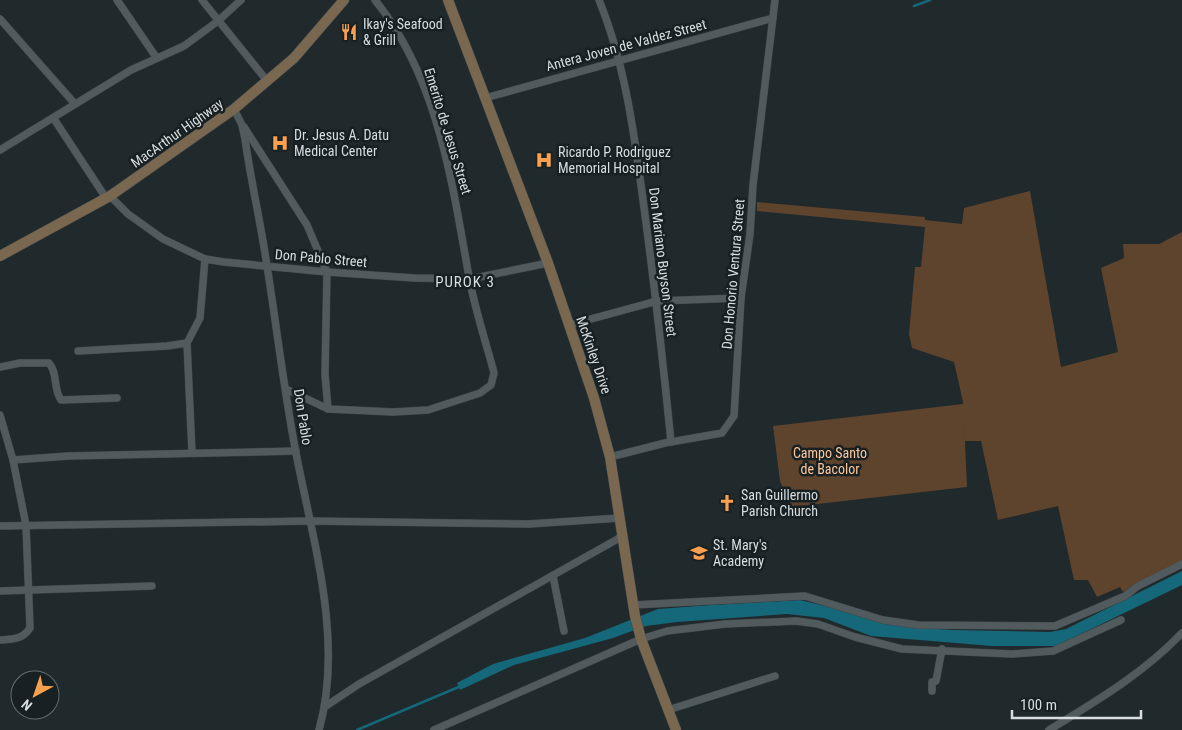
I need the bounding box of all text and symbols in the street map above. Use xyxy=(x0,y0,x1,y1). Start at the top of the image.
place label: Ikay's Seafood & Grill xyxy=(363,16,443,48)
street label: Antera Joven de Valdez Street xyxy=(544,16,708,74)
restaurant icon: Ikay's Seafood & Grill xyxy=(339,22,359,42)
street label: Emerito de Jesus Street xyxy=(421,66,475,196)
street label: MacArthur Highway xyxy=(128,95,226,171)
place label: Dr. Jesus A. Datu Medical Center xyxy=(294,127,389,159)
hospital icon: Dr. Jesus A. Datu Medical Center xyxy=(270,133,290,153)
place label: Ricardo P. Rodriguez Memorial Hospital xyxy=(558,144,671,176)
hospital icon: Ricardo P. Rodriguez Memorial Hospital xyxy=(534,150,554,170)
street label: Don Mariano Buyson Street xyxy=(646,187,680,337)
street label: Don Honorio Ventura Street xyxy=(718,198,748,350)
street label: Don Pablo Street xyxy=(274,246,368,270)
district label: PUROK 3 xyxy=(435,273,495,291)
street label: McKinley Drive xyxy=(573,314,615,396)
street label: Don Pablo xyxy=(291,388,315,446)
park label: Campo Santo de Bacolor xyxy=(793,445,867,477)
place label: San Guillermo Parish Church xyxy=(741,487,818,519)
church icon: San Guillermo Parish Church xyxy=(717,493,737,513)
place label: St. Mary's Academy xyxy=(713,537,767,569)
school or university icon: St. Mary's Academy xyxy=(689,543,709,563)
north arrow xyxy=(10,670,60,720)
scale bar xyxy=(1012,688,1141,720)
text: N xyxy=(18,696,35,714)
text: 100 m xyxy=(1020,696,1057,714)

